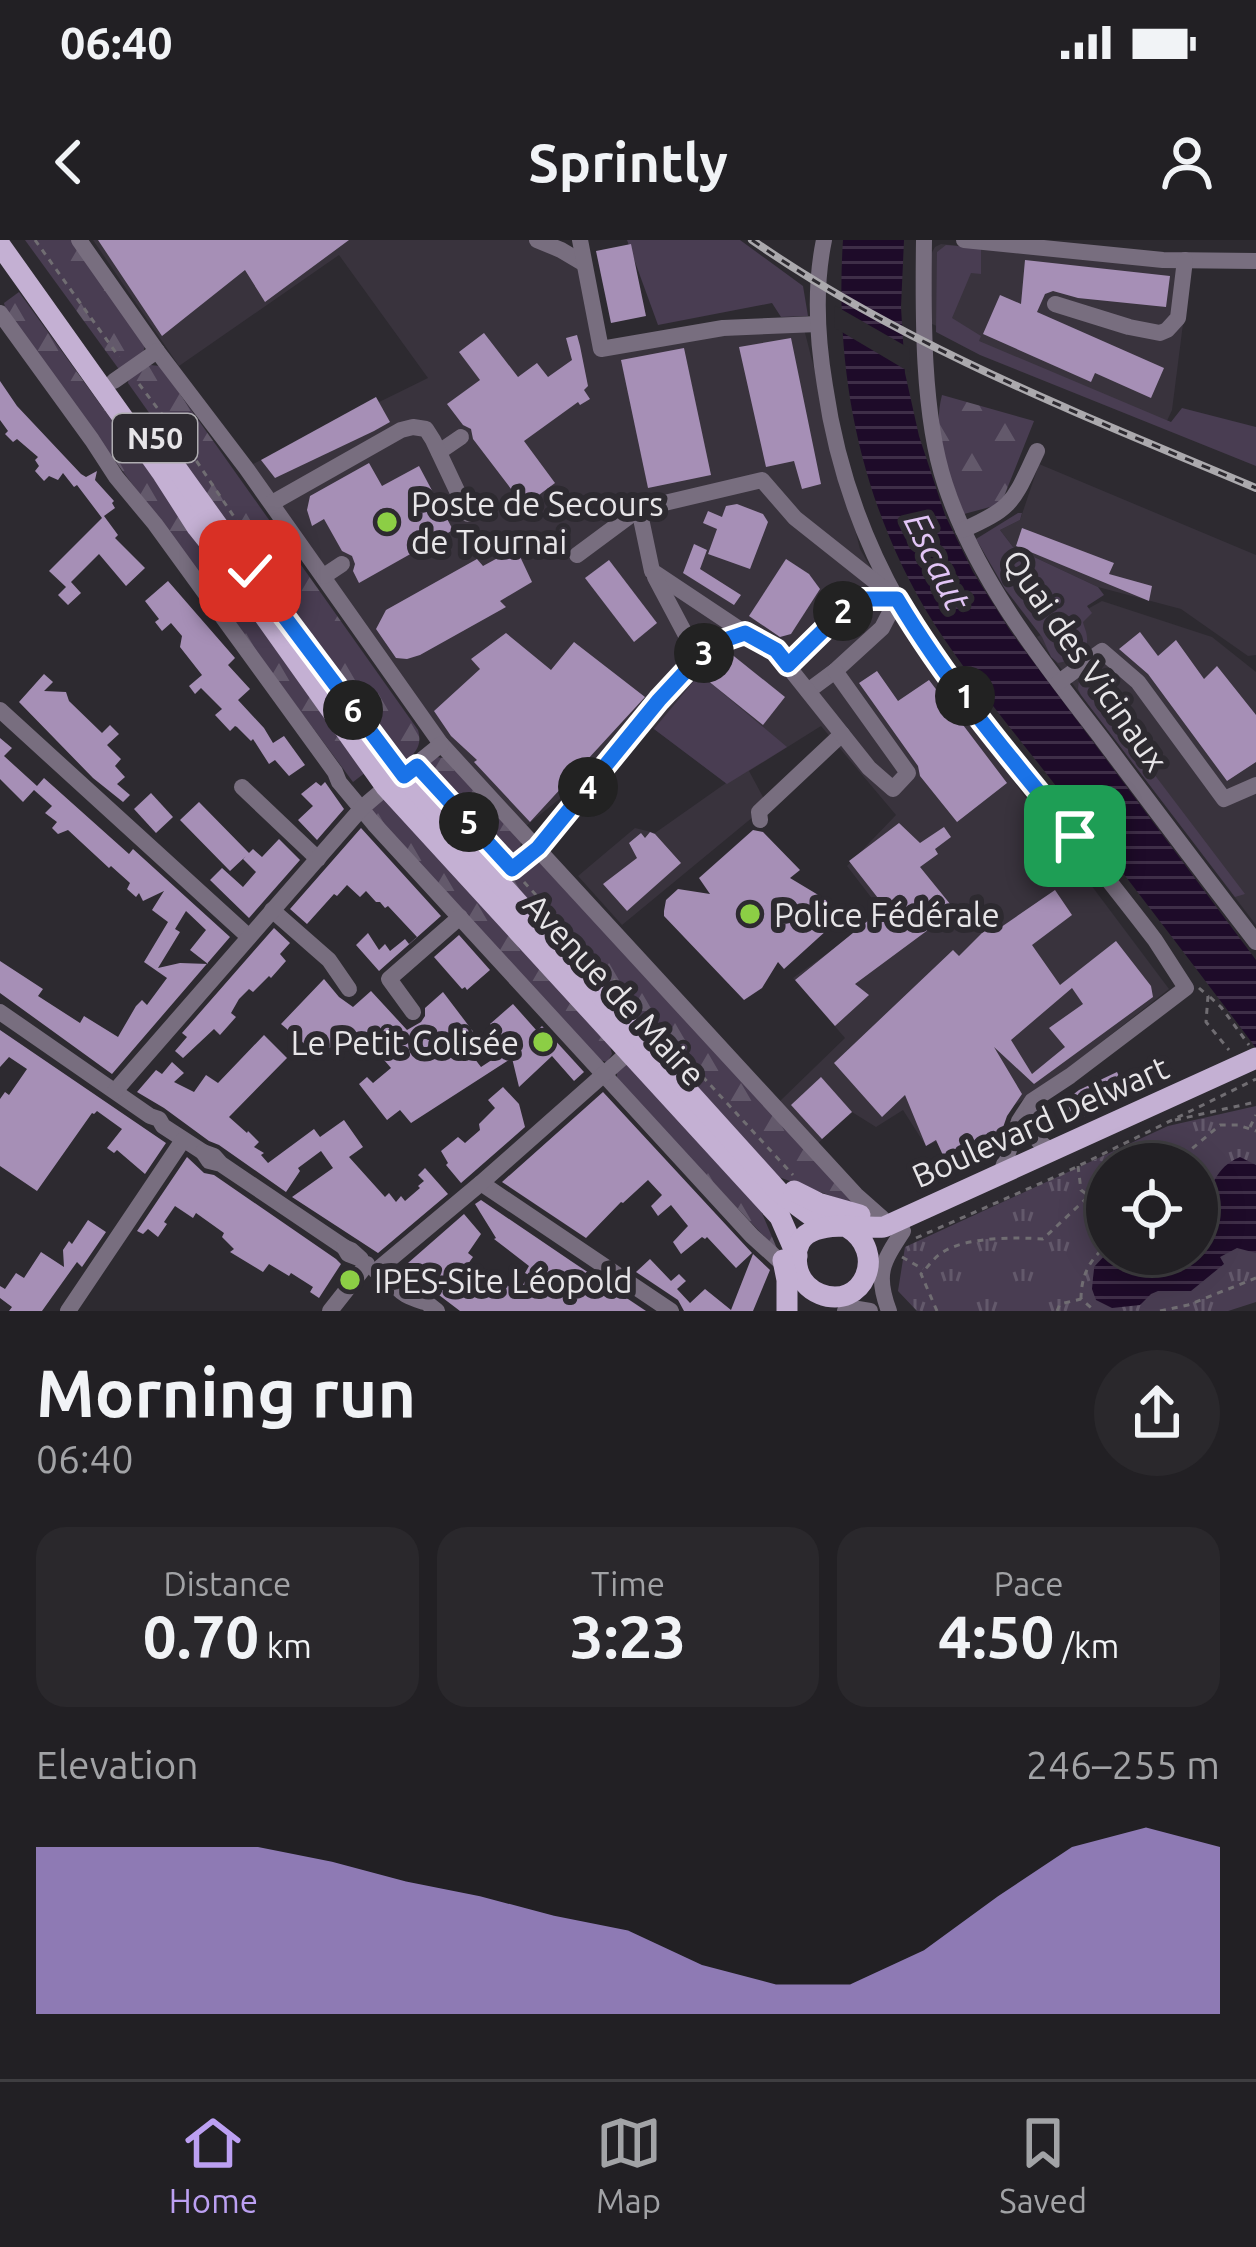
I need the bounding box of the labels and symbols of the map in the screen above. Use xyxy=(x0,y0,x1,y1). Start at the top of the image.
road number: N50 xyxy=(113,414,197,462)
place label: Poste de Secours de Tournai xyxy=(411,485,663,560)
water label: Escaut xyxy=(897,505,980,618)
marker: Poste de Secours de Tournai xyxy=(374,509,400,535)
pin xyxy=(199,520,301,622)
street label: Quai des Vicinaux xyxy=(996,542,1176,778)
pin: 2 xyxy=(813,581,873,641)
pin: 3 xyxy=(674,623,734,683)
pin: 1 xyxy=(935,666,995,726)
pin: 6 xyxy=(323,680,383,740)
pin: 4 xyxy=(558,757,618,817)
pin xyxy=(1024,785,1126,887)
pin: 5 xyxy=(439,792,499,852)
street label: Avenue de Maire xyxy=(517,886,713,1092)
place label: Police Fédérale xyxy=(774,896,1000,933)
marker: Police Fédérale xyxy=(737,901,763,927)
place label: Le Petit Colisée xyxy=(291,1024,519,1061)
marker: Le Petit Colisée xyxy=(530,1029,556,1055)
street label: Boulevard Delwart xyxy=(906,1048,1174,1194)
place label: IPES-Site Léopold xyxy=(374,1262,633,1299)
marker: IPES-Site Léopold xyxy=(337,1267,363,1293)

